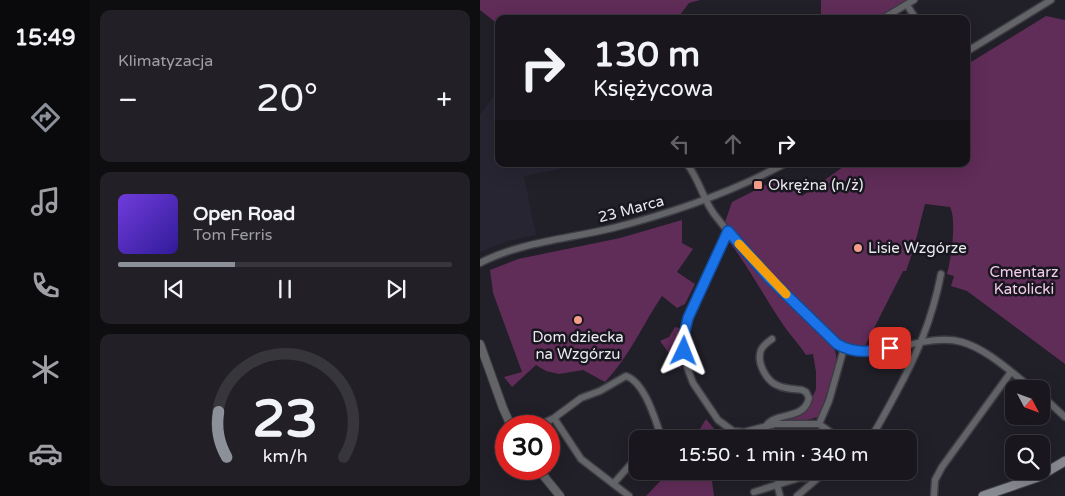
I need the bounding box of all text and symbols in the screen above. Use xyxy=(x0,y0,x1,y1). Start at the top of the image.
text: 15:49 xyxy=(15,25,75,51)
text: 130 m xyxy=(593,34,700,76)
icon: right xyxy=(510,35,575,100)
text: Klimatyzacja xyxy=(118,51,213,71)
text: 20° xyxy=(256,76,318,122)
text: Księżycowa xyxy=(593,76,713,102)
text: − xyxy=(118,83,138,117)
text: + xyxy=(436,83,452,117)
icon: directions xyxy=(28,100,63,135)
icon: left xyxy=(666,130,694,158)
icon: ahead xyxy=(719,130,747,158)
icon: right xyxy=(772,130,800,158)
place label: Okrężna (n/ż) xyxy=(768,176,864,194)
marker: Okrężna (n/ż) xyxy=(752,179,764,191)
icon: music xyxy=(28,184,63,219)
street label: 23 Marca xyxy=(596,192,666,226)
text: Open Road xyxy=(193,203,295,225)
text: Tom Ferris xyxy=(193,225,272,245)
place label: Lisie Wzgórze xyxy=(868,239,967,257)
marker: Lisie Wzgórze xyxy=(852,242,864,254)
park label: Cmentarz Katolicki xyxy=(990,263,1058,298)
icon: phone xyxy=(28,268,63,303)
icon: previous xyxy=(160,275,188,303)
icon: pause xyxy=(271,275,299,303)
icon: next xyxy=(382,275,410,303)
marker: Dom dziecka na Wzgórzu xyxy=(572,314,584,326)
position arrow xyxy=(657,324,709,376)
pin xyxy=(869,327,911,369)
place label: Dom dziecka na Wzgórzu xyxy=(532,328,624,363)
icon: arrive xyxy=(876,334,904,362)
icon: climate xyxy=(28,352,63,387)
north arrow xyxy=(1005,380,1050,425)
map controls xyxy=(1005,380,1050,480)
text: 23 xyxy=(252,388,318,451)
speed limit sign: 30 xyxy=(495,415,560,480)
button: search xyxy=(1005,435,1050,480)
icon: car xyxy=(28,436,63,471)
text: 15:50 · 1 min · 340 m xyxy=(677,444,869,466)
text: km/h xyxy=(263,446,307,467)

